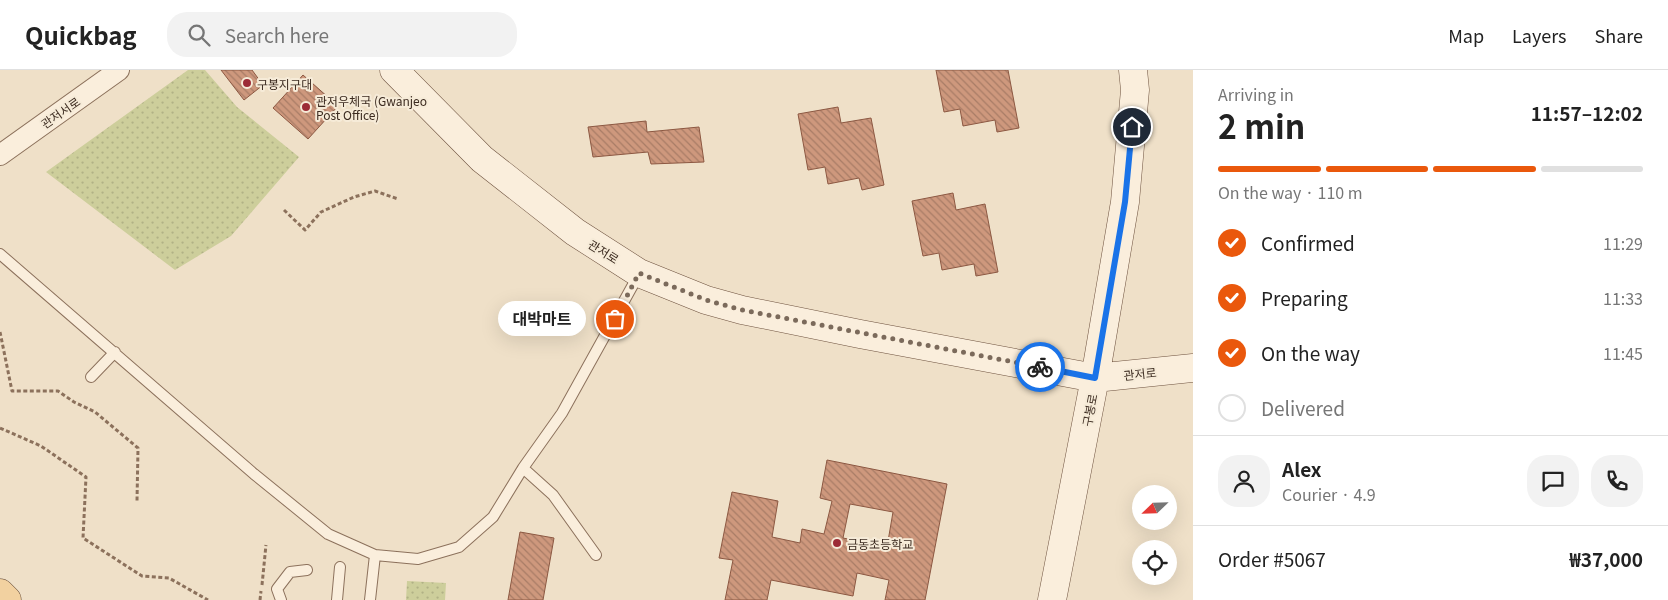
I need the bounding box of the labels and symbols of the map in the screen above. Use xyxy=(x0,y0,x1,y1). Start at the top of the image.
place label: 구봉지구대 xyxy=(257,75,312,92)
marker: 구봉지구대 xyxy=(241,77,253,89)
street label: 관저서로 xyxy=(37,92,83,132)
place label: 관저우체국 (Gwanjeo Post Office) xyxy=(316,92,427,123)
marker: 관저우체국 (Gwanjeo Post Office) xyxy=(300,101,312,113)
pin xyxy=(1111,106,1153,148)
street label: 관저로 xyxy=(585,235,623,267)
pin xyxy=(594,298,636,340)
callout: 대박마트 xyxy=(498,302,585,336)
courier xyxy=(1015,342,1065,392)
street label: 관저로 xyxy=(1123,363,1157,383)
street label: 구봉로 xyxy=(1077,392,1101,428)
north arrow xyxy=(1132,485,1178,530)
place label: 금동초등학교 xyxy=(847,535,913,552)
marker: 금동초등학교 xyxy=(831,537,843,549)

